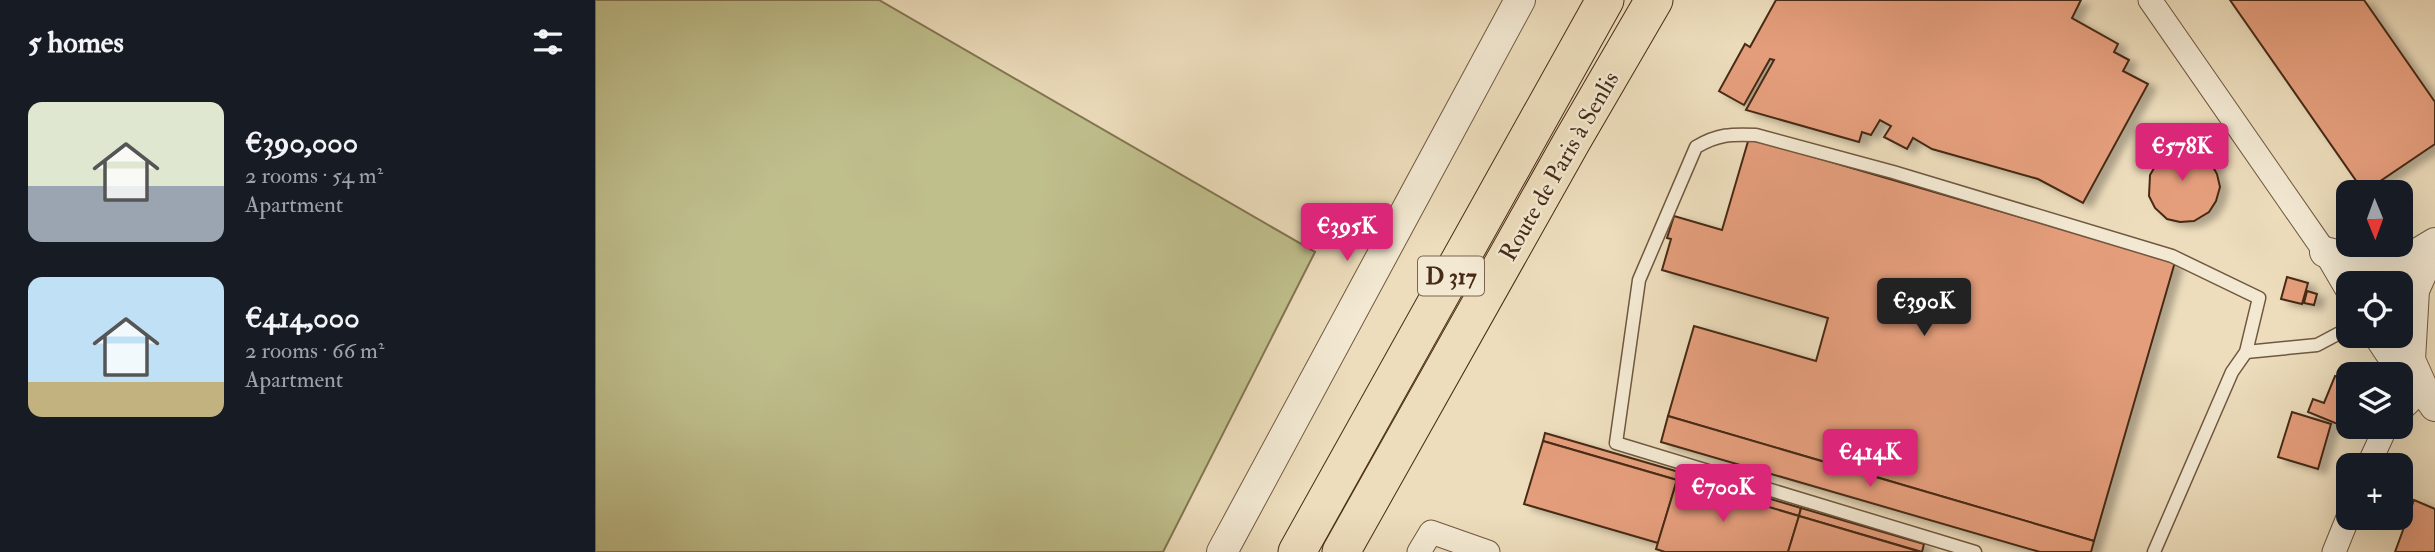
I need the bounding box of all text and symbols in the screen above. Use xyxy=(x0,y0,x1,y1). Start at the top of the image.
icon: filters xyxy=(529,23,567,61)
text: 5 homes xyxy=(28,24,124,61)
street label: Route de Paris à Senlis xyxy=(1493,66,1626,267)
text: €390,000 xyxy=(245,124,358,161)
pin: €578K xyxy=(2133,124,2231,183)
icon: home xyxy=(84,130,168,214)
text: €578K xyxy=(2152,131,2213,160)
text: 2 rooms · 54 m² xyxy=(245,161,383,190)
north arrow xyxy=(2336,180,2413,257)
map controls xyxy=(2336,180,2413,530)
text: Apartment xyxy=(245,190,343,219)
pin: €395K xyxy=(1298,204,1396,263)
text: €395K xyxy=(1317,211,1377,240)
road number: D 317 xyxy=(1418,256,1484,296)
button: locate xyxy=(2336,271,2413,348)
pin: €390K xyxy=(1875,278,1973,338)
text: €390K xyxy=(1893,286,1955,315)
text: €414,000 xyxy=(245,299,360,336)
icon: home xyxy=(84,305,168,389)
text: 2 rooms · 66 m² xyxy=(245,336,384,365)
button: layers xyxy=(2336,362,2413,439)
text: Apartment xyxy=(245,365,343,394)
pin: €414K xyxy=(1821,430,1919,489)
text: €414K xyxy=(1839,437,1901,466)
button: + xyxy=(2336,453,2413,530)
pin: €700K xyxy=(1674,464,1772,524)
text: €700K xyxy=(1691,472,1755,501)

